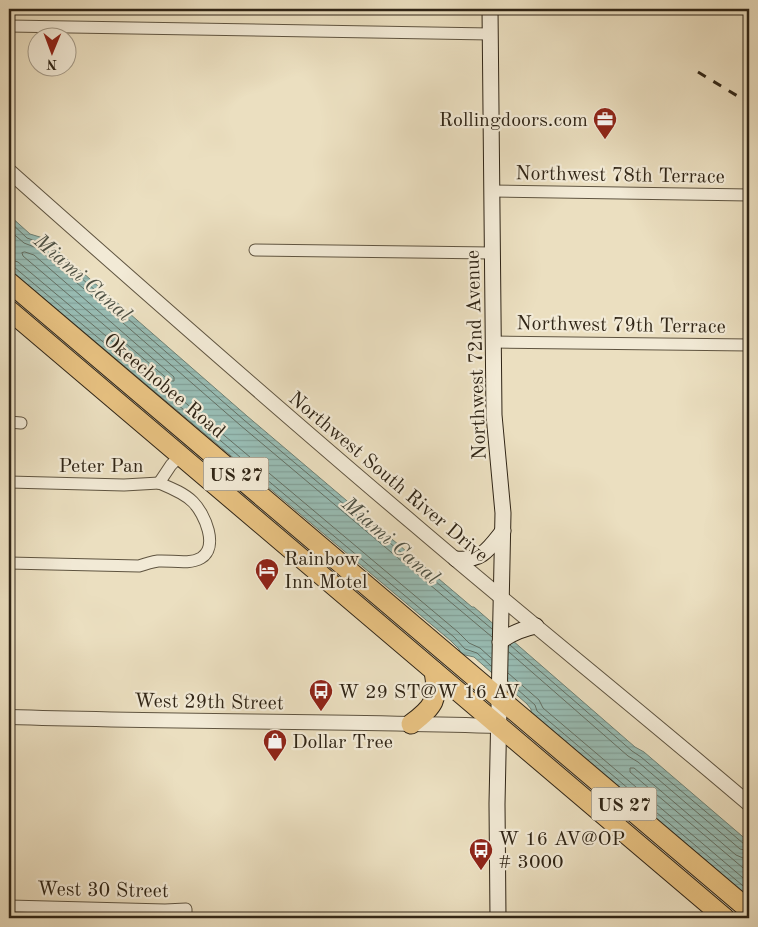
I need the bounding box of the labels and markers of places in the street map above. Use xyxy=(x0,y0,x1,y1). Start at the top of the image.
office icon: Rollingdoors.com xyxy=(592,106,618,140)
place label: Rollingdoors.com xyxy=(439,111,588,131)
place label: Rainbow Inn Motel xyxy=(284,550,367,593)
hotel icon: Rainbow Inn Motel xyxy=(254,557,280,591)
bus stop icon: W 29 ST@W 16 AV xyxy=(308,678,334,712)
place label: W 29 ST@W 16 AV xyxy=(338,683,520,703)
shop icon: Dollar Tree xyxy=(262,728,288,762)
place label: Dollar Tree xyxy=(292,733,393,753)
place label: W 16 AV@OP # 3000 xyxy=(498,830,625,873)
bus stop icon: W 16 AV@OP # 3000 xyxy=(468,837,494,871)

